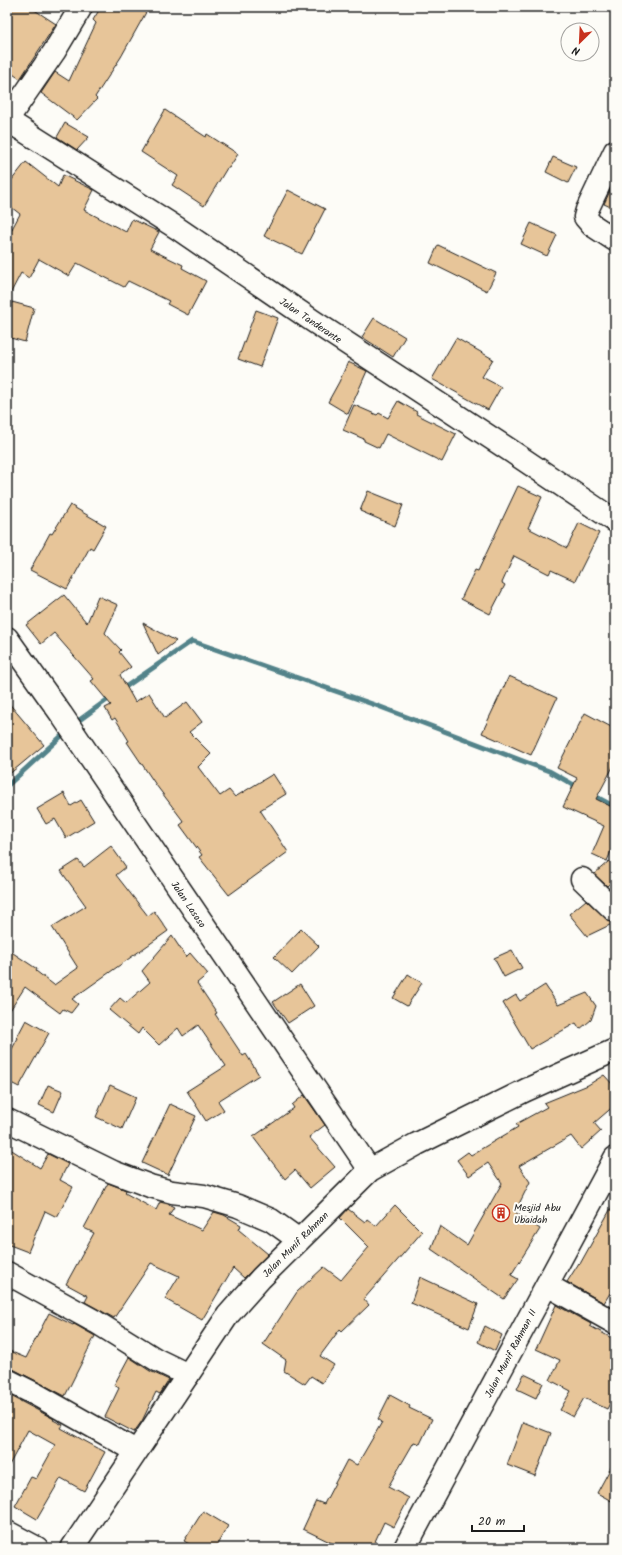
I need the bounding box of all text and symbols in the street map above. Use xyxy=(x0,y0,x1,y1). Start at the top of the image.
north arrow xyxy=(560,22,600,62)
text: N xyxy=(569,41,583,60)
street label: Jalan Tanderante xyxy=(276,294,345,348)
street label: Jalan Lasoso xyxy=(167,878,210,932)
place label: Mesjid Abu Ubaidah xyxy=(514,1200,561,1228)
building icon: Mesjid Abu Ubaidah xyxy=(491,1203,511,1223)
street label: Jalan Munif Rahman xyxy=(259,1208,332,1281)
street label: Jalan Munif Rahman II xyxy=(481,1306,541,1401)
scale bar xyxy=(472,1507,524,1533)
text: 20 m xyxy=(478,1512,506,1531)

